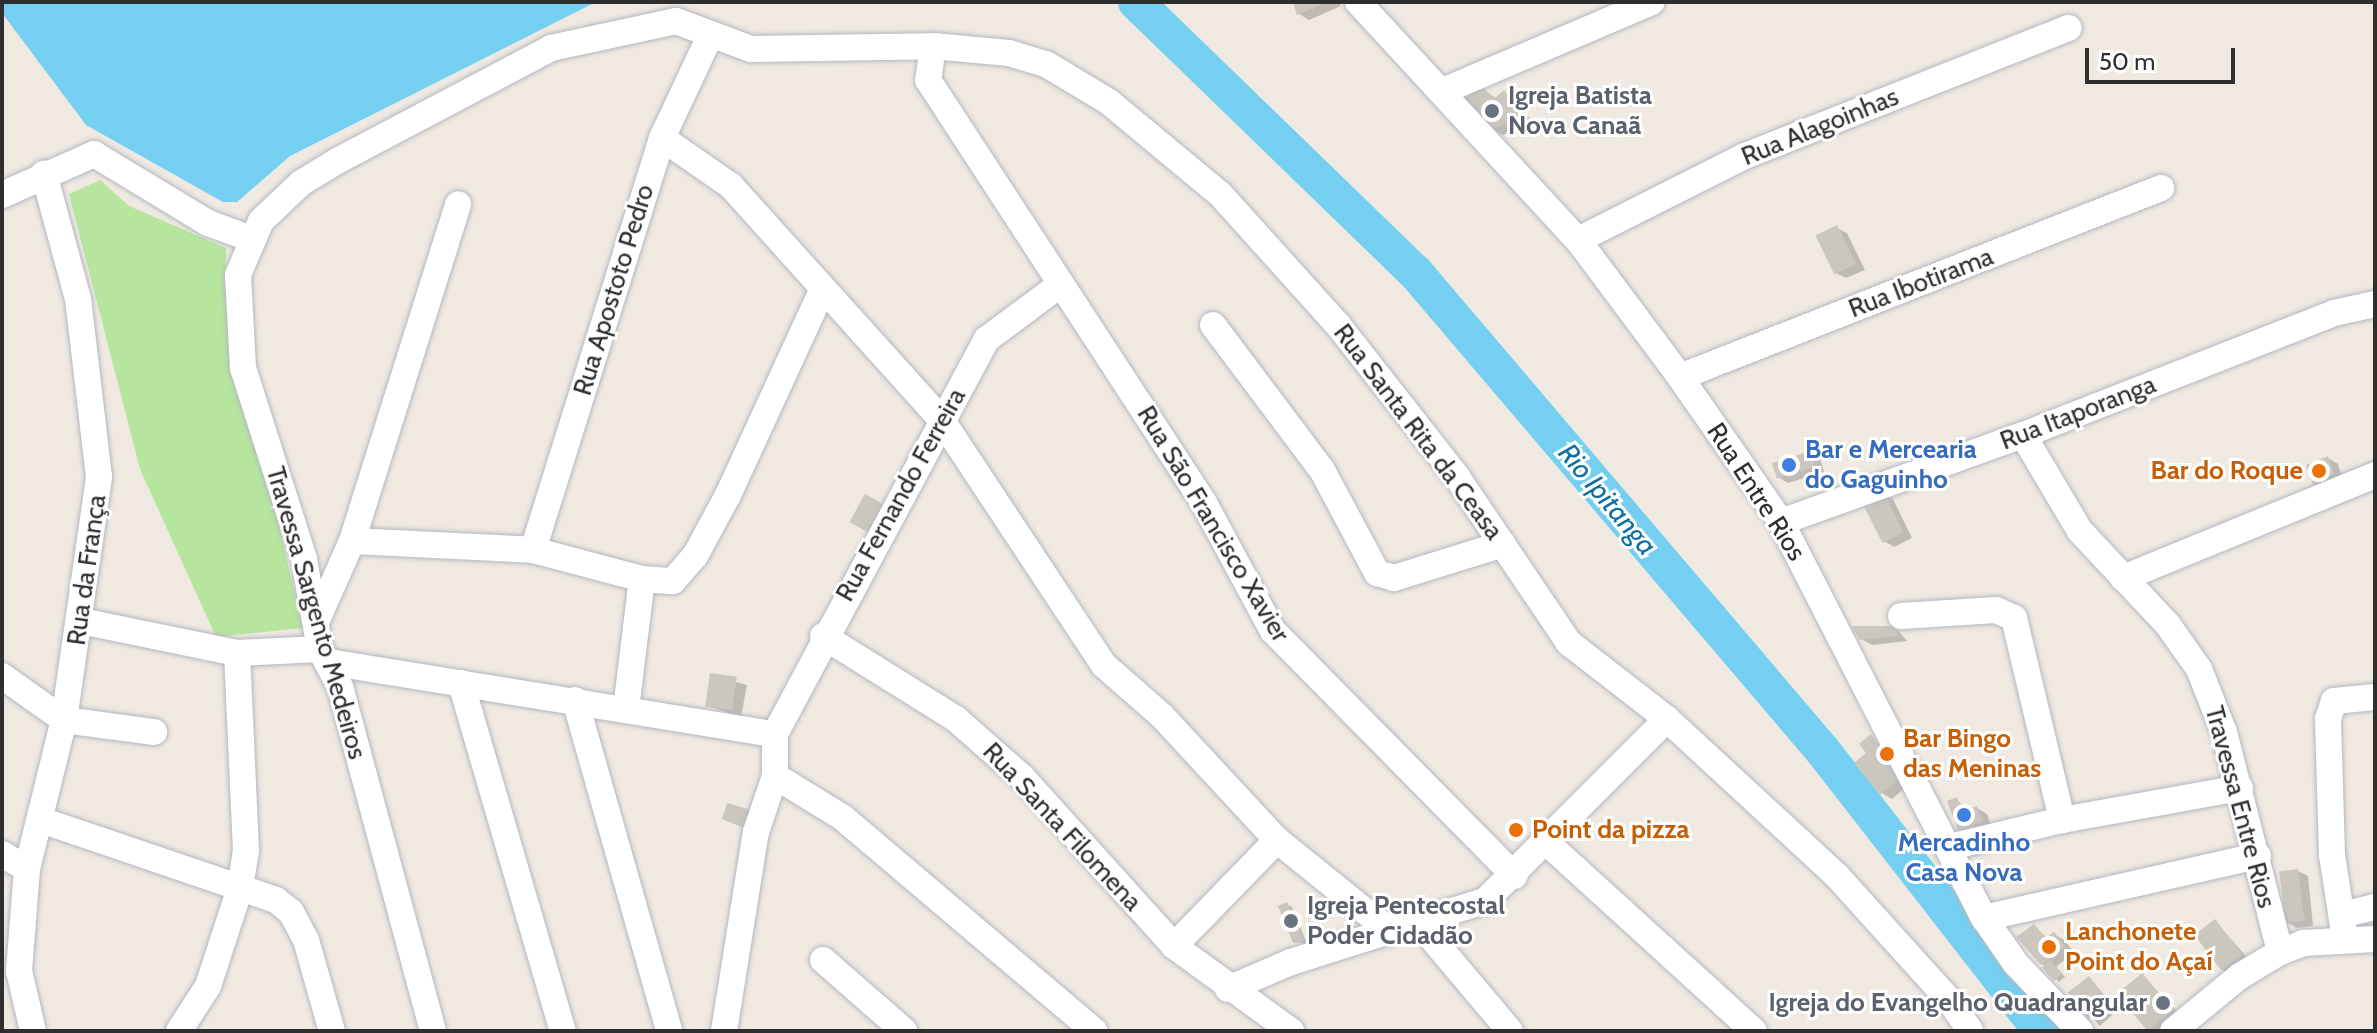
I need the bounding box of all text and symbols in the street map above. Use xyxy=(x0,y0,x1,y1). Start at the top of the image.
scale bar xyxy=(2089,32,2239,82)
text: 50 m xyxy=(2099,47,2155,76)
place label: Igreja Batista Nova Canaã xyxy=(1508,80,1652,142)
street label: Rua Alagoinhas xyxy=(1737,81,1903,173)
marker: Igreja Batista Nova Canaã xyxy=(1483,102,1501,120)
street label: Rua Apostoto Pedro xyxy=(567,181,661,399)
street label: Rua Ibotirama xyxy=(1844,241,1998,325)
street label: Rua Santa Rita da Ceasa xyxy=(1327,318,1509,546)
street label: Rua Itaporanga xyxy=(1996,369,2160,457)
street label: Rua Fernando Ferreira xyxy=(830,383,972,607)
street label: Rua São Francisco Xavier xyxy=(1130,400,1296,648)
street label: Rua Entre Rios xyxy=(1700,417,1812,567)
place label: Bar e Mercearia do Gaguinho xyxy=(1805,434,1977,496)
water label: Rio Ipitanga xyxy=(1552,436,1664,562)
place label: Bar do Roque xyxy=(2151,455,2303,487)
marker: Bar e Mercearia do Gaguinho xyxy=(1780,456,1798,474)
marker: Bar do Roque xyxy=(2310,462,2328,480)
street label: Travessa Sargento Medeiros xyxy=(259,463,373,763)
street label: Rua da França xyxy=(61,493,113,647)
street label: Travessa Entre Rios xyxy=(2198,703,2282,911)
place label: Bar Bingo das Meninas xyxy=(1903,723,2041,784)
street label: Rua Santa Filomena xyxy=(976,736,1148,918)
marker: Bar Bingo das Meninas xyxy=(1878,745,1896,763)
marker: Mercadinho Casa Nova xyxy=(1955,806,1973,824)
place label: Point da pizza xyxy=(1532,814,1689,846)
marker: Point da pizza xyxy=(1507,821,1525,839)
place label: Mercadinho Casa Nova xyxy=(1898,827,2030,888)
place label: Igreja Pentecostal Poder Cidadão xyxy=(1307,890,1505,952)
marker: Igreja Pentecostal Poder Cidadão xyxy=(1282,912,1300,930)
place label: Lanchonete Point do Açaí xyxy=(2065,916,2213,978)
marker: Lanchonete Point do Açaí xyxy=(2040,938,2058,956)
place label: Igreja do Evangelho Quadrangular xyxy=(1769,987,2147,1019)
marker: Igreja do Evangelho Quadrangular xyxy=(2154,994,2172,1012)

